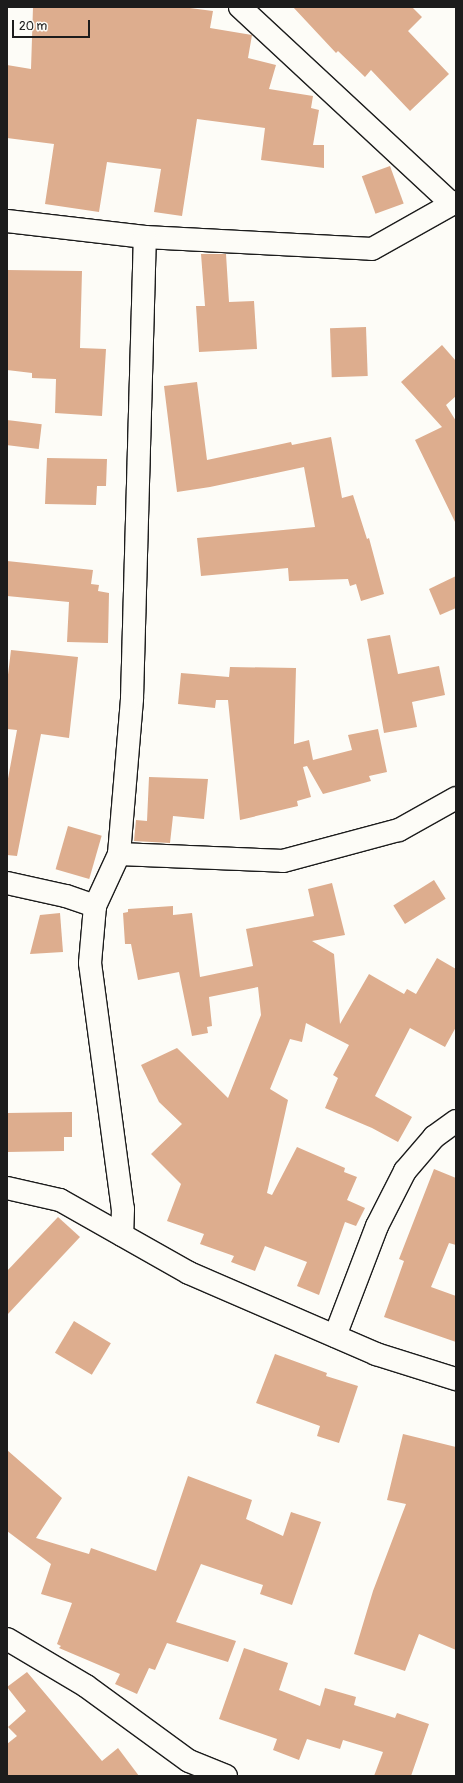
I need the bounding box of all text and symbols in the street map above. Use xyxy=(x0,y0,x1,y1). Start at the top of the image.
scale bar xyxy=(14,12,92,38)
text: 20 m xyxy=(19,19,47,34)

